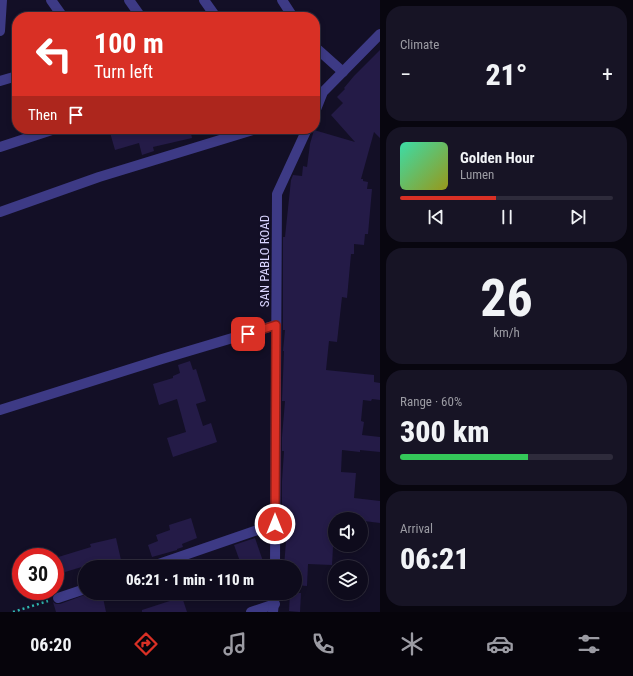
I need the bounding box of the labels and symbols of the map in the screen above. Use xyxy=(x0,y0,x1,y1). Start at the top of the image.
street label: SAN PABLO ROAD xyxy=(257,215,272,307)
pin xyxy=(231,317,265,351)
position arrow xyxy=(254,503,296,545)
speed limit sign: 30 xyxy=(12,548,64,600)

